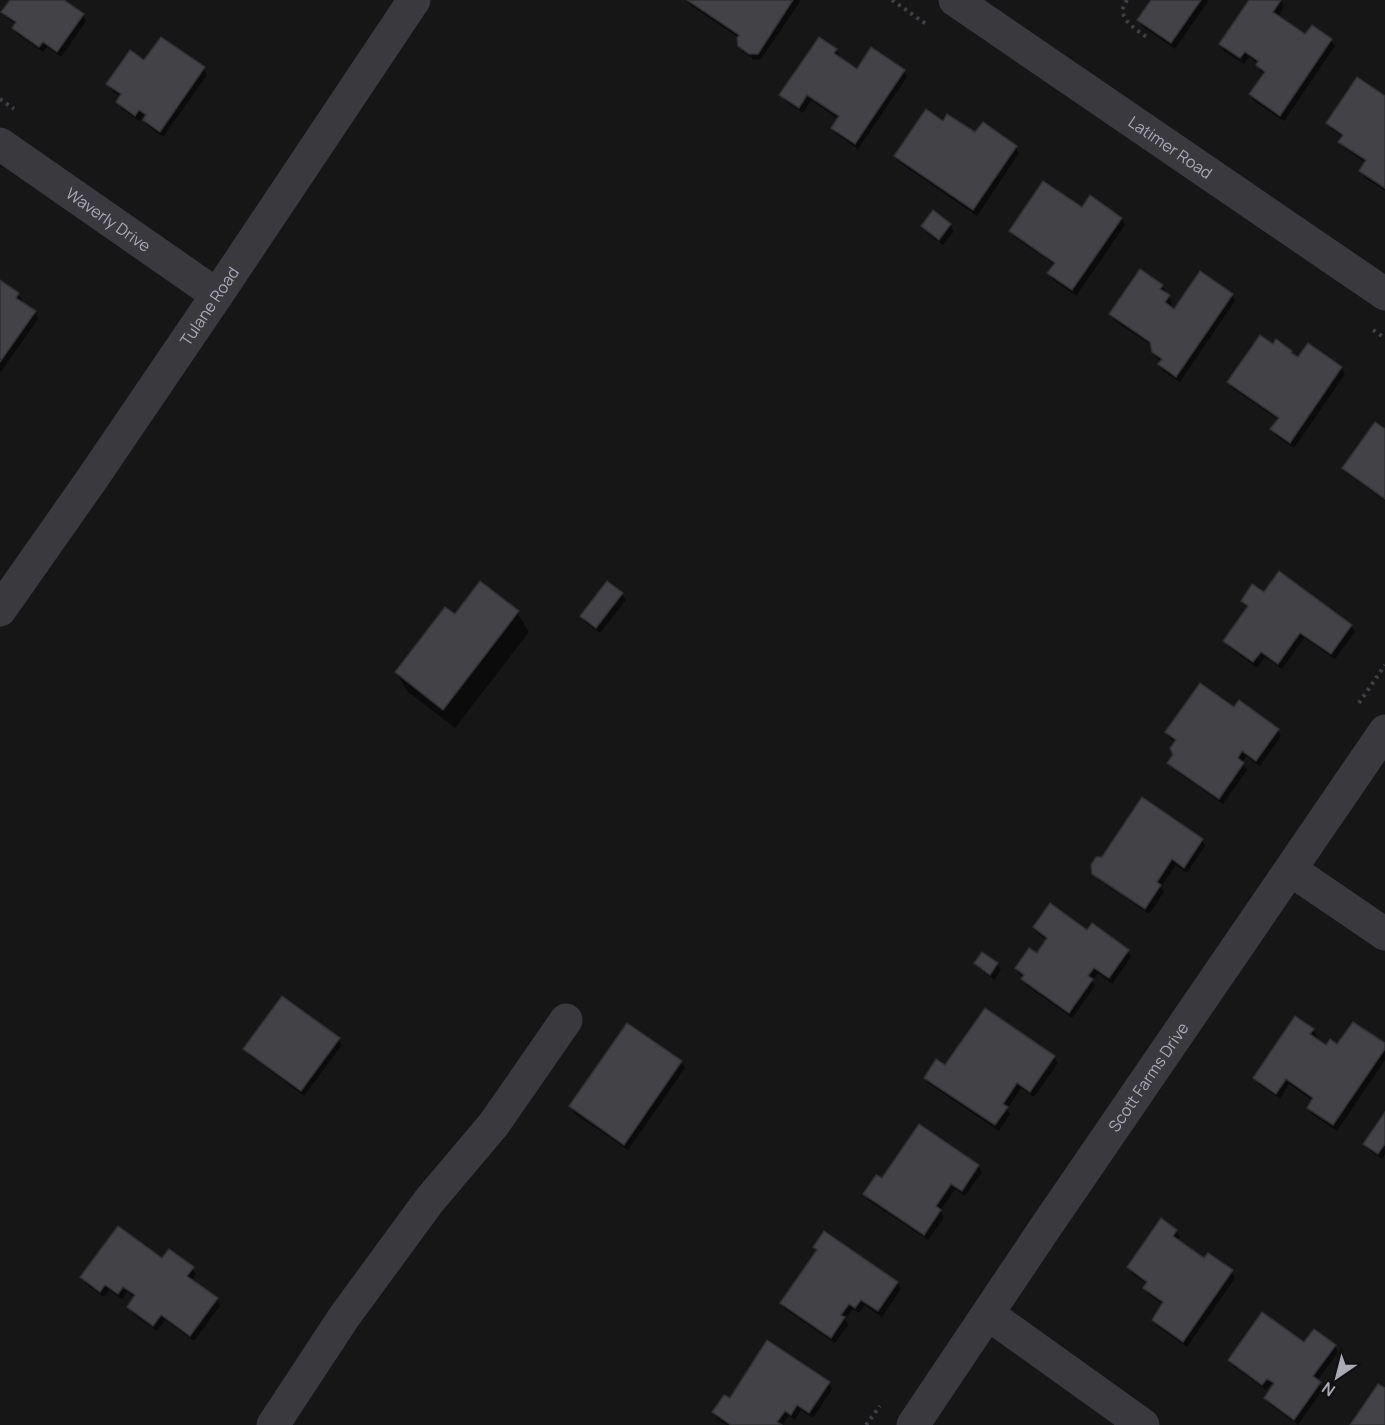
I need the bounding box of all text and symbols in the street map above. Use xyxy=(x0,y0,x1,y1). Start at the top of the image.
street label: Latimer Road xyxy=(1124,111,1217,184)
street label: Waverly Drive xyxy=(62,182,155,257)
street label: Tulane Road xyxy=(175,262,244,350)
street label: Scott Farms Drive xyxy=(1103,1018,1193,1136)
north arrow xyxy=(1307,1347,1367,1407)
text: N xyxy=(1317,1377,1339,1402)

